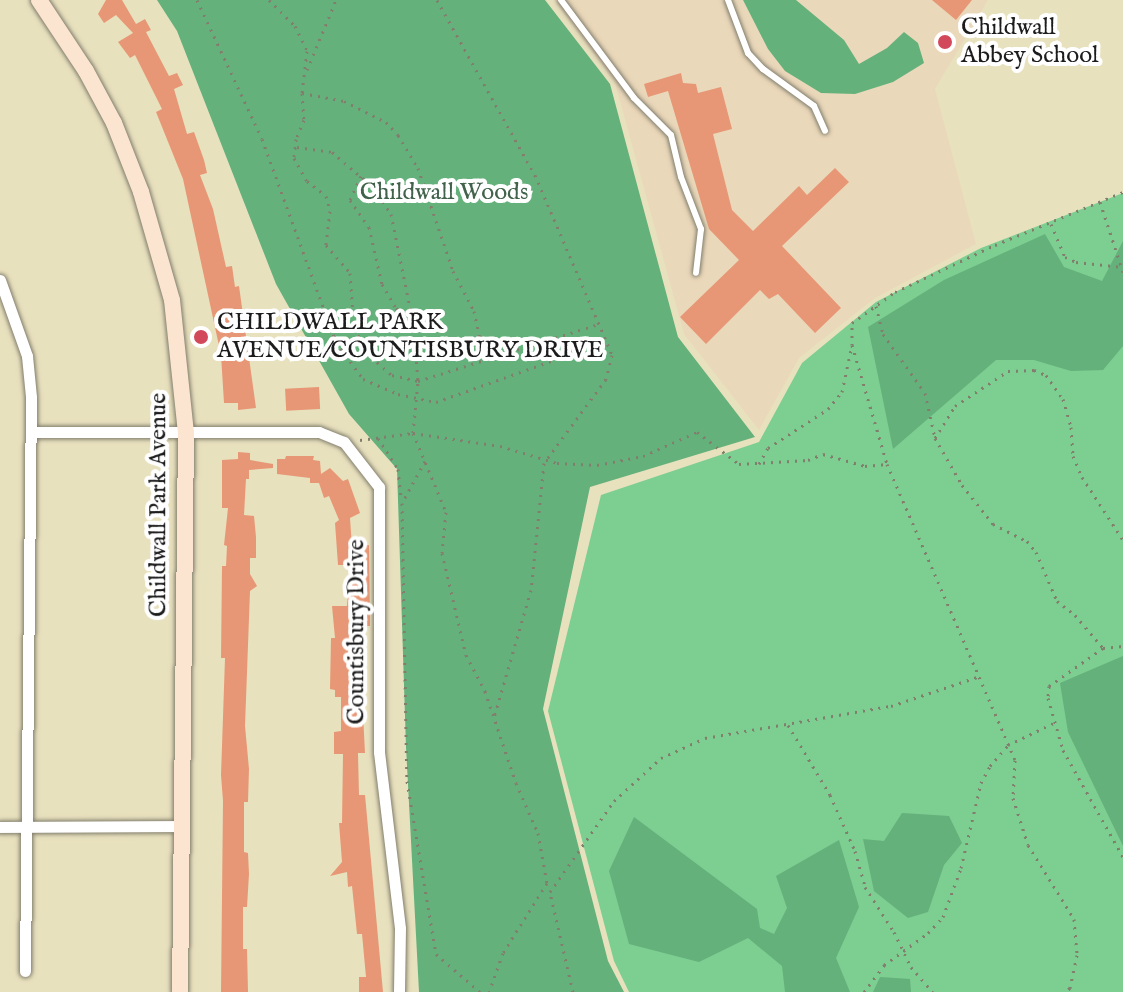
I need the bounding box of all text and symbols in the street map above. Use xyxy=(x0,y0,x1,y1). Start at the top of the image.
place label: Childwall Abbey School xyxy=(961,14,1099,70)
marker: Childwall Abbey School xyxy=(936,33,954,51)
park label: Childwall Woods xyxy=(360,179,528,207)
place label: CHILDWALL PARK AVENUE/COUNTISBURY DRIVE xyxy=(217,309,603,365)
marker: CHILDWALL PARK AVENUE/COUNTISBURY DRIVE xyxy=(192,328,210,346)
street label: Childwall Park Avenue xyxy=(145,393,173,617)
street label: Countisbury Drive xyxy=(343,539,371,725)

